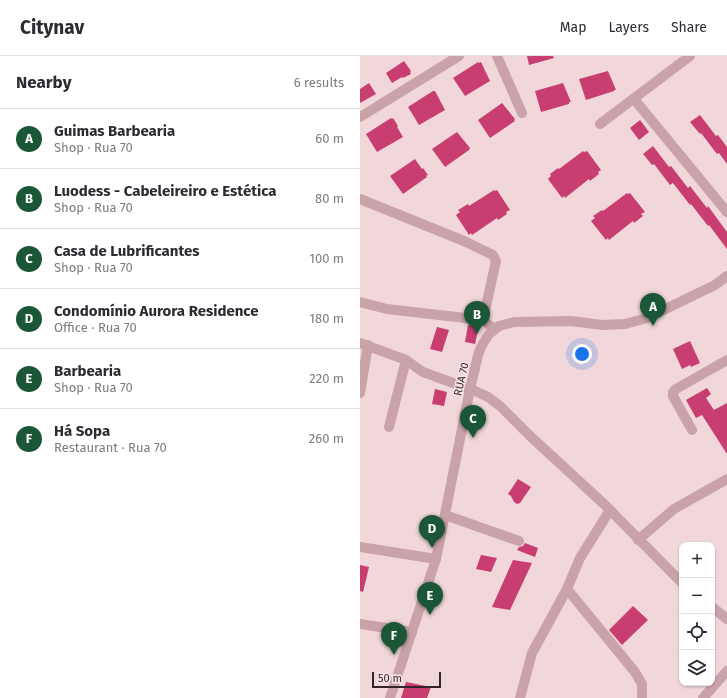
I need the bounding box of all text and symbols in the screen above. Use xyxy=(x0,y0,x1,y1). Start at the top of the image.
text: Citynav xyxy=(20,16,84,39)
text: Map xyxy=(560,19,586,36)
text: Layers xyxy=(608,19,649,36)
text: Share xyxy=(671,19,707,36)
text: Nearby xyxy=(16,72,71,93)
text: 6 results xyxy=(294,75,344,90)
text: Guimas Barbearia xyxy=(54,122,175,140)
text: A xyxy=(25,131,33,146)
text: 60 m xyxy=(315,131,344,146)
text: Shop · Rua 70 xyxy=(54,140,133,155)
text: Luodess - Cabeleireiro e Estética xyxy=(54,182,276,200)
text: B xyxy=(25,191,33,206)
text: 80 m xyxy=(315,191,344,206)
text: Shop · Rua 70 xyxy=(54,200,133,215)
text: Casa de Lubrificantes xyxy=(54,242,199,260)
text: C xyxy=(25,251,33,266)
text: 100 m xyxy=(309,251,344,266)
text: Shop · Rua 70 xyxy=(54,260,133,275)
pin: A xyxy=(640,293,666,326)
pin: B xyxy=(464,301,490,334)
text: Condomínio Aurora Residence xyxy=(54,302,259,320)
text: D xyxy=(25,311,33,326)
text: 180 m xyxy=(309,311,344,326)
text: Office · Rua 70 xyxy=(54,320,137,335)
your location xyxy=(572,344,592,364)
street label: RUA 70 xyxy=(451,361,472,397)
text: Barbearia xyxy=(54,362,121,380)
text: E xyxy=(26,371,32,386)
text: 220 m xyxy=(309,371,344,386)
text: Shop · Rua 70 xyxy=(54,380,133,395)
pin: C xyxy=(460,405,486,438)
text: Há Sopa xyxy=(54,422,110,440)
text: F xyxy=(26,431,32,446)
text: 260 m xyxy=(309,431,344,446)
text: Restaurant · Rua 70 xyxy=(54,440,167,455)
pin: D xyxy=(419,515,445,548)
map controls xyxy=(679,542,715,686)
button: + xyxy=(679,542,715,578)
button: − xyxy=(679,578,715,614)
pin: E xyxy=(417,582,443,615)
button: locate xyxy=(679,614,715,650)
pin: F xyxy=(381,622,407,655)
button: layers xyxy=(679,650,715,686)
scale bar xyxy=(372,670,441,689)
text: 50 m xyxy=(378,672,402,685)

